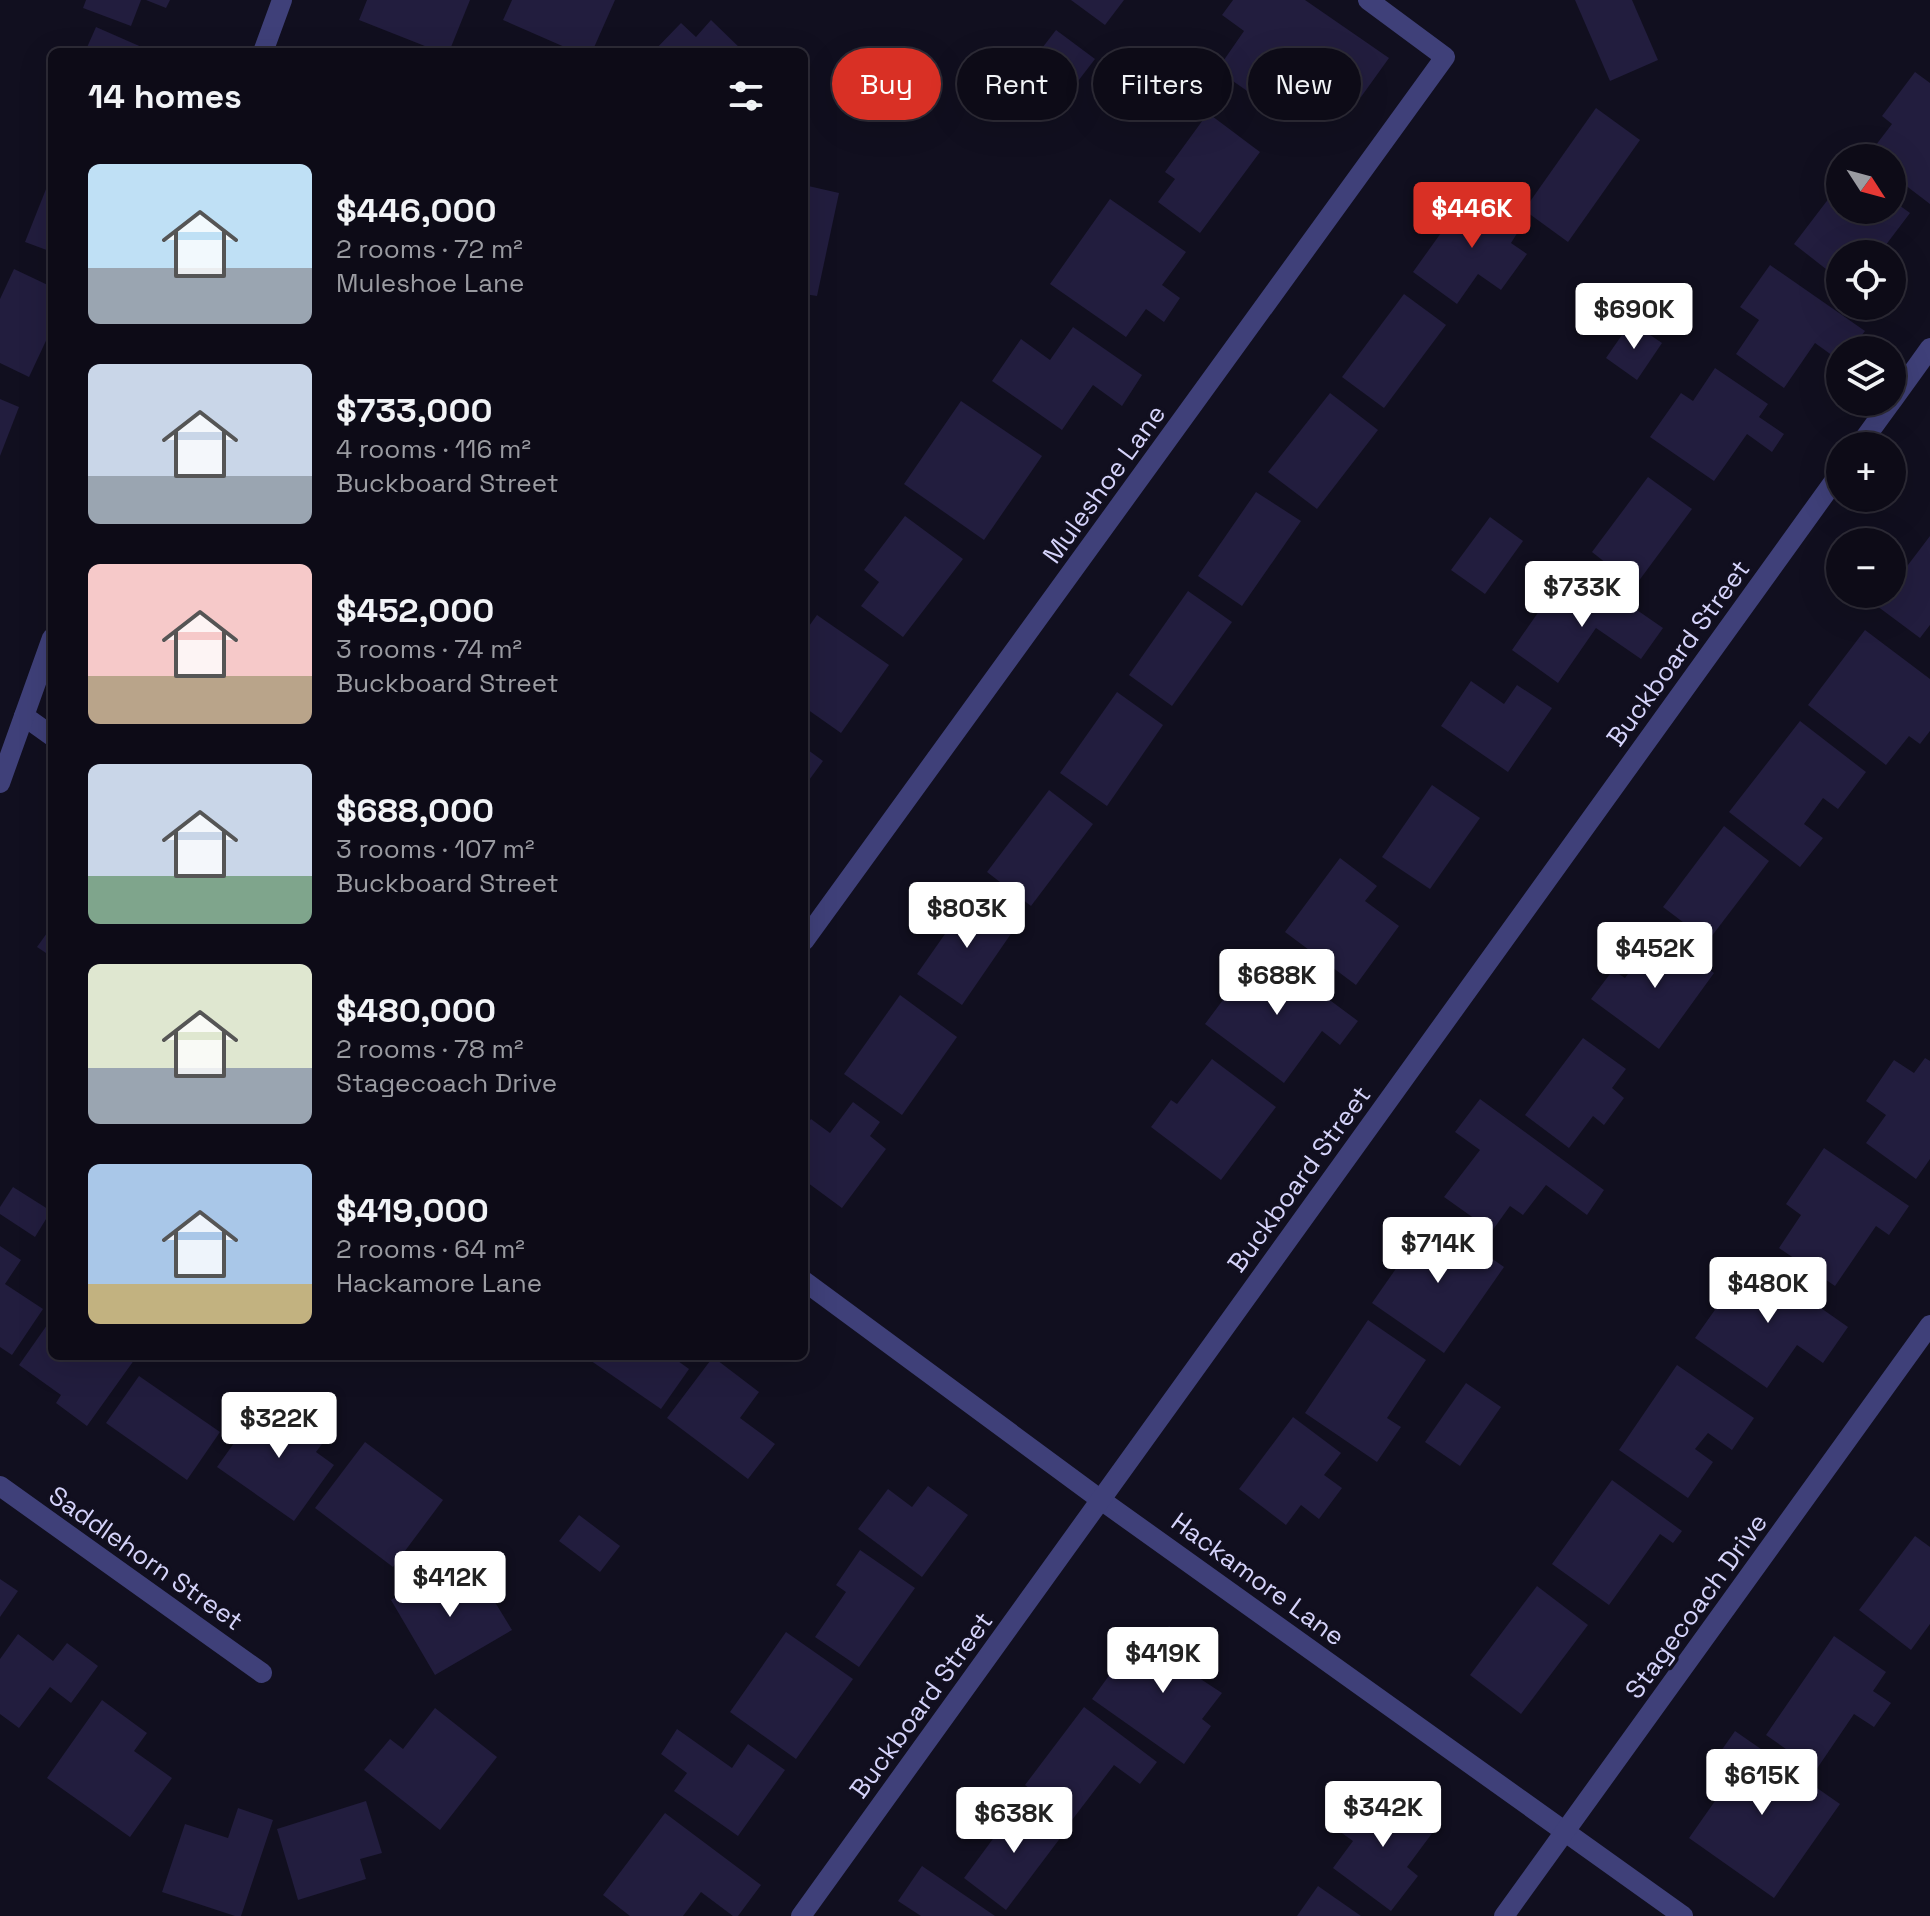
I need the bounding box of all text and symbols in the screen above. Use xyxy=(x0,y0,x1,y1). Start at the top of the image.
chip: Buy xyxy=(832,48,941,120)
chip: Rent xyxy=(957,48,1077,120)
chip: Filters xyxy=(1093,48,1232,120)
chip: New xyxy=(1248,48,1361,120)
icon: filters xyxy=(724,74,768,118)
text: 14 homes xyxy=(88,75,242,118)
north arrow xyxy=(1826,144,1906,224)
map controls xyxy=(1826,144,1906,608)
pin: $446K xyxy=(1416,182,1528,250)
text: $446,000 xyxy=(336,189,496,232)
text: $446K xyxy=(1431,191,1513,225)
icon: home xyxy=(152,196,248,292)
text: 2 rooms · 72 m² xyxy=(336,232,523,266)
button: locate xyxy=(1826,240,1906,320)
text: Muleshoe Lane xyxy=(336,266,524,300)
pin: $690K xyxy=(1578,283,1690,351)
text: $690K xyxy=(1593,292,1675,326)
button: layers xyxy=(1826,336,1906,416)
text: $733,000 xyxy=(336,389,492,432)
icon: home xyxy=(152,396,248,492)
street label: Muleshoe Lane xyxy=(1035,398,1173,570)
text: 4 rooms · 116 m² xyxy=(336,432,531,466)
button: + xyxy=(1826,432,1906,512)
text: Buckboard Street xyxy=(336,466,559,500)
button: − xyxy=(1826,528,1906,608)
street label: Buckboard Street xyxy=(1599,553,1757,753)
pin: $733K xyxy=(1526,561,1638,629)
text: $733K xyxy=(1543,570,1621,604)
text: $452,000 xyxy=(336,589,494,632)
icon: home xyxy=(152,596,248,692)
text: 3 rooms · 74 m² xyxy=(336,632,522,666)
text: Buckboard Street xyxy=(336,666,559,700)
text: $688,000 xyxy=(336,789,494,832)
icon: home xyxy=(152,796,248,892)
text: 3 rooms · 107 m² xyxy=(336,832,534,866)
text: Buckboard Street xyxy=(336,866,559,900)
pin: $803K xyxy=(911,882,1023,950)
text: $803K xyxy=(927,891,1007,925)
pin: $452K xyxy=(1599,922,1711,990)
text: $452K xyxy=(1615,931,1695,965)
pin: $688K xyxy=(1221,949,1333,1017)
text: $688K xyxy=(1237,958,1317,992)
text: $480,000 xyxy=(336,989,496,1032)
icon: home xyxy=(152,996,248,1092)
text: 2 rooms · 78 m² xyxy=(336,1032,523,1066)
text: Stagecoach Drive xyxy=(336,1066,557,1100)
street label: Buckboard Street xyxy=(1220,1079,1378,1279)
text: $419,000 xyxy=(336,1189,489,1232)
icon: home xyxy=(152,1196,248,1292)
pin: $714K xyxy=(1382,1217,1494,1285)
text: $714K xyxy=(1401,1226,1475,1260)
text: 2 rooms · 64 m² xyxy=(336,1232,525,1266)
pin: $480K xyxy=(1712,1257,1824,1325)
text: Hackamore Lane xyxy=(336,1266,542,1300)
text: $480K xyxy=(1727,1266,1809,1300)
pin: $322K xyxy=(223,1392,335,1460)
text: $322K xyxy=(240,1401,318,1435)
street label: Saddlehorn Street xyxy=(42,1478,250,1638)
street label: Hackamore Lane xyxy=(1165,1505,1351,1653)
street label: Stagecoach Drive xyxy=(1617,1507,1775,1705)
pin: $412K xyxy=(394,1551,506,1619)
text: $412K xyxy=(413,1560,487,1594)
street label: Buckboard Street xyxy=(842,1605,1000,1805)
pin: $419K xyxy=(1107,1627,1219,1695)
text: $419K xyxy=(1125,1636,1201,1670)
pin: $615K xyxy=(1706,1749,1818,1817)
text: $615K xyxy=(1724,1758,1800,1792)
pin: $342K xyxy=(1327,1781,1439,1849)
pin: $638K xyxy=(958,1787,1070,1855)
text: $342K xyxy=(1343,1790,1423,1824)
text: $638K xyxy=(974,1796,1054,1830)

